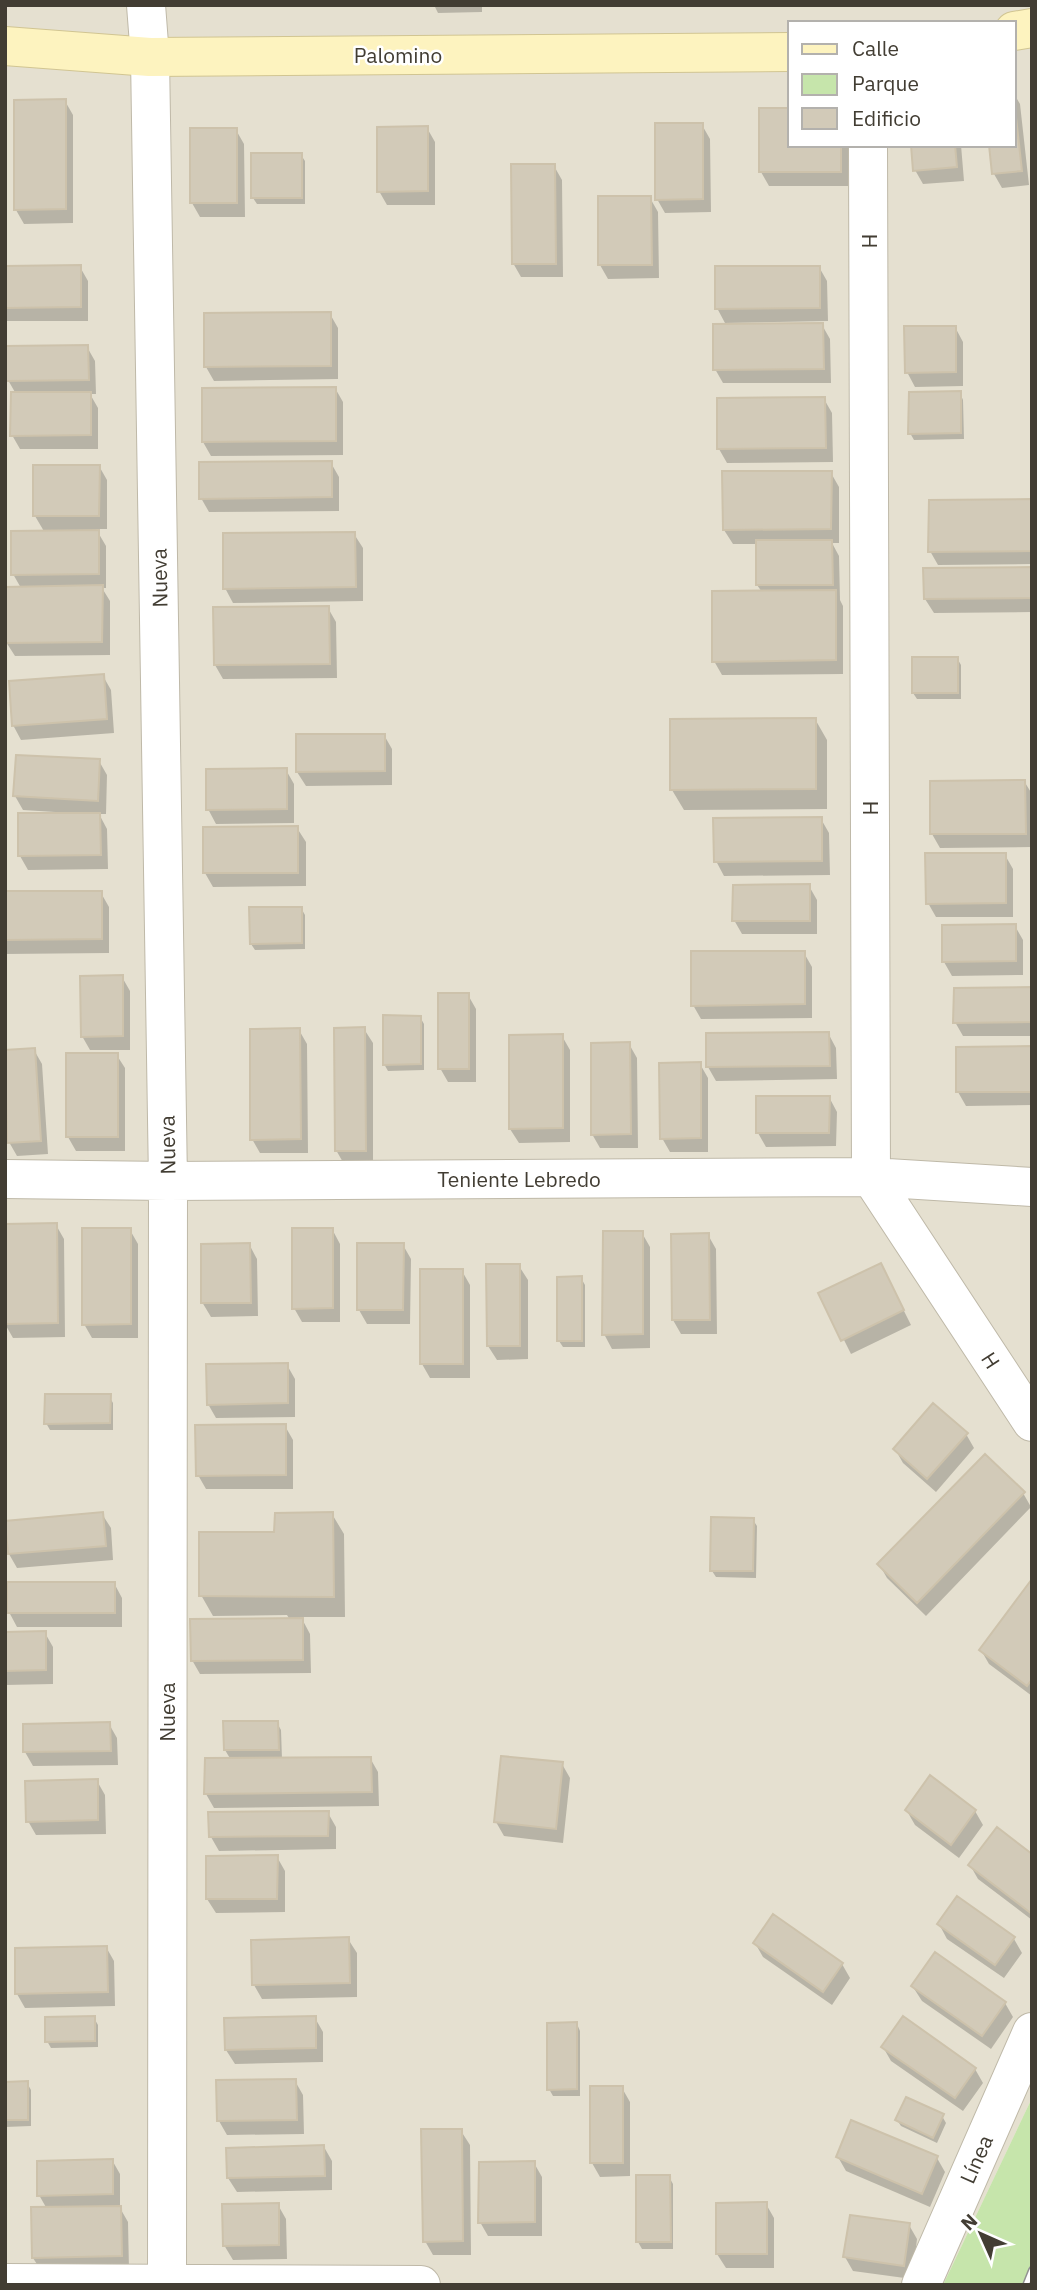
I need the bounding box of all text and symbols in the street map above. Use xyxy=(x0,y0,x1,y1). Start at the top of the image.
legend xyxy=(788,21,1016,147)
text: Calle xyxy=(852,34,899,62)
street label: Palomino xyxy=(354,41,442,69)
text: Parque xyxy=(852,69,919,97)
text: Edificio xyxy=(852,104,921,132)
street label: H xyxy=(855,234,883,248)
street label: Nueva xyxy=(144,548,174,608)
street label: H xyxy=(856,801,884,815)
street label: Nueva xyxy=(152,1115,182,1175)
street label: Teniente Lebredo xyxy=(437,1165,601,1193)
street label: H xyxy=(975,1346,1007,1374)
street label: Nueva xyxy=(153,1682,181,1742)
street label: Línea xyxy=(953,2130,999,2188)
north arrow xyxy=(946,2199,1016,2269)
text: N xyxy=(956,2209,982,2235)

